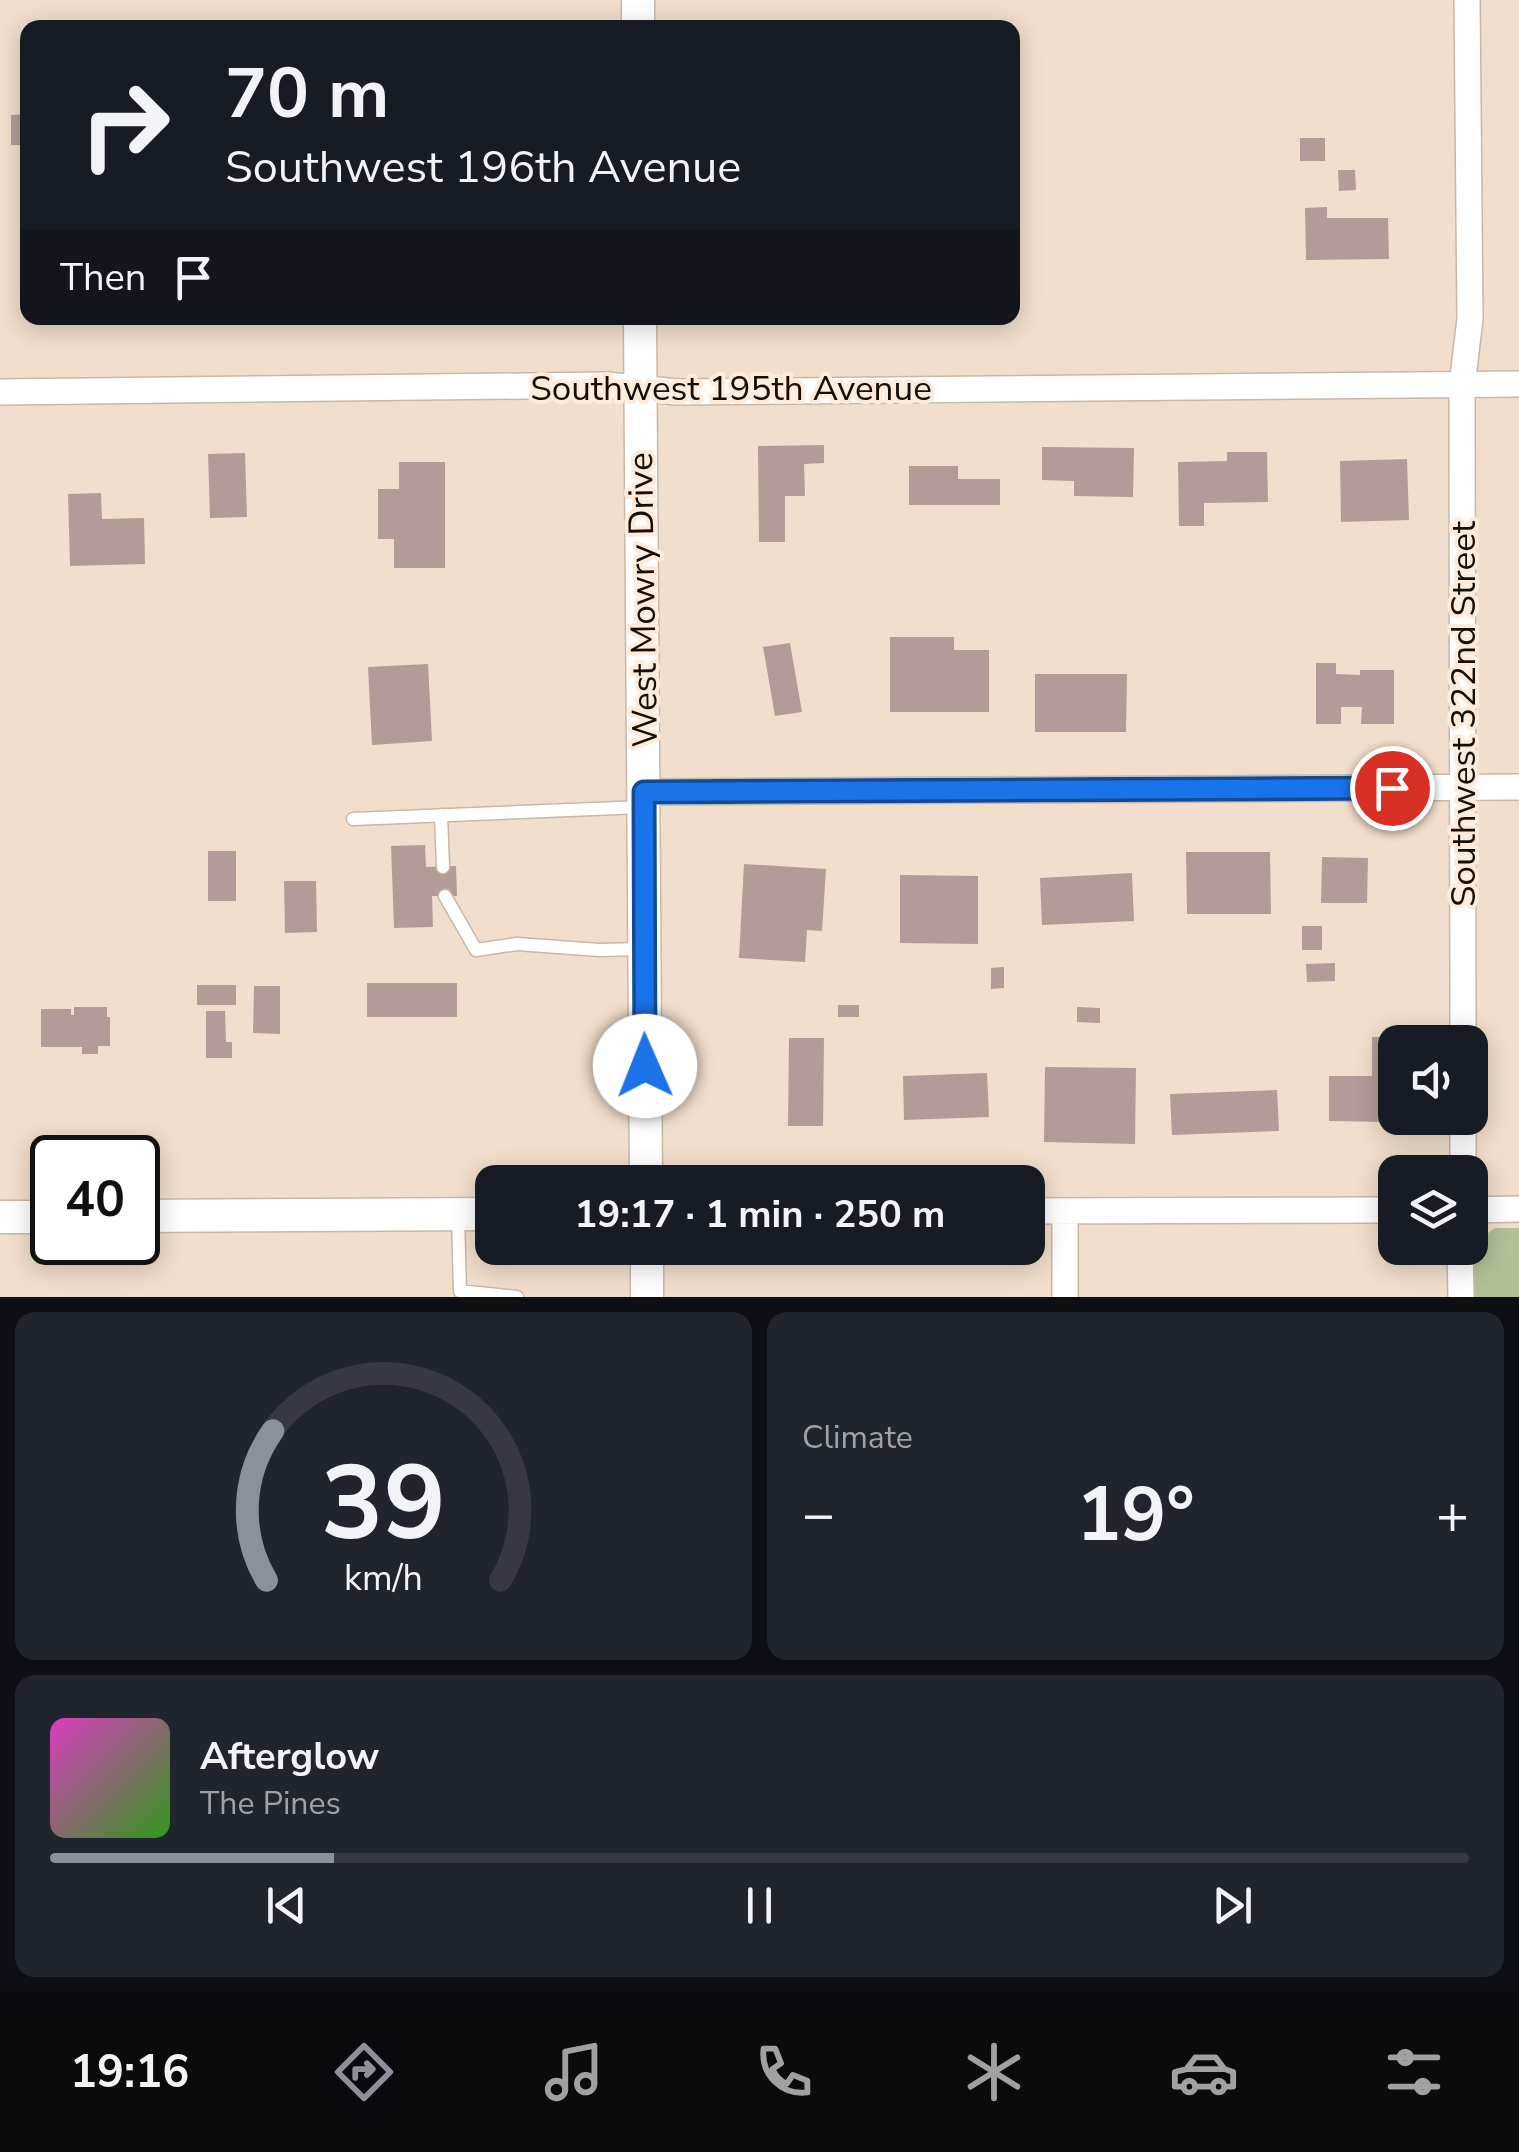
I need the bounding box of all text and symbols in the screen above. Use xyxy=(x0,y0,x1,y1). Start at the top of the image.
text: 70 m xyxy=(225,46,389,142)
icon: right xyxy=(60,60,190,190)
text: Southwest 196th Avenue xyxy=(225,137,741,198)
icon: arrive xyxy=(166,250,221,305)
text: Then xyxy=(60,252,146,303)
street label: Southwest 195th Avenue xyxy=(530,365,932,412)
street label: West Mowry Drive xyxy=(617,452,669,748)
street label: Southwest 322nd Street xyxy=(1440,520,1487,907)
pin xyxy=(1350,746,1435,831)
icon: arrive xyxy=(1365,761,1420,816)
position arrow xyxy=(593,1014,697,1118)
map controls xyxy=(1378,1025,1488,1265)
button: sound xyxy=(1378,1025,1488,1135)
speed limit sign: 40 xyxy=(30,1135,160,1265)
button: layers xyxy=(1378,1155,1488,1265)
text: 19:17 · 1 min · 250 m xyxy=(575,1189,945,1240)
text: Climate xyxy=(802,1416,913,1459)
text: 39 xyxy=(321,1433,446,1575)
text: 19° xyxy=(1076,1464,1195,1566)
text: − xyxy=(802,1477,835,1552)
text: + xyxy=(1436,1477,1469,1552)
text: km/h xyxy=(344,1554,423,1603)
text: Afterglow xyxy=(200,1731,379,1782)
text: The Pines xyxy=(200,1782,341,1825)
icon: previous xyxy=(259,1878,314,1933)
icon: pause xyxy=(732,1878,787,1933)
icon: next xyxy=(1205,1878,1260,1933)
icon: directions xyxy=(329,2037,399,2107)
icon: music xyxy=(539,2037,609,2107)
icon: phone xyxy=(749,2037,819,2107)
icon: climate xyxy=(959,2037,1029,2107)
icon: car xyxy=(1169,2037,1239,2107)
icon: filters xyxy=(1379,2037,1449,2107)
text: 19:16 xyxy=(70,2042,189,2103)

